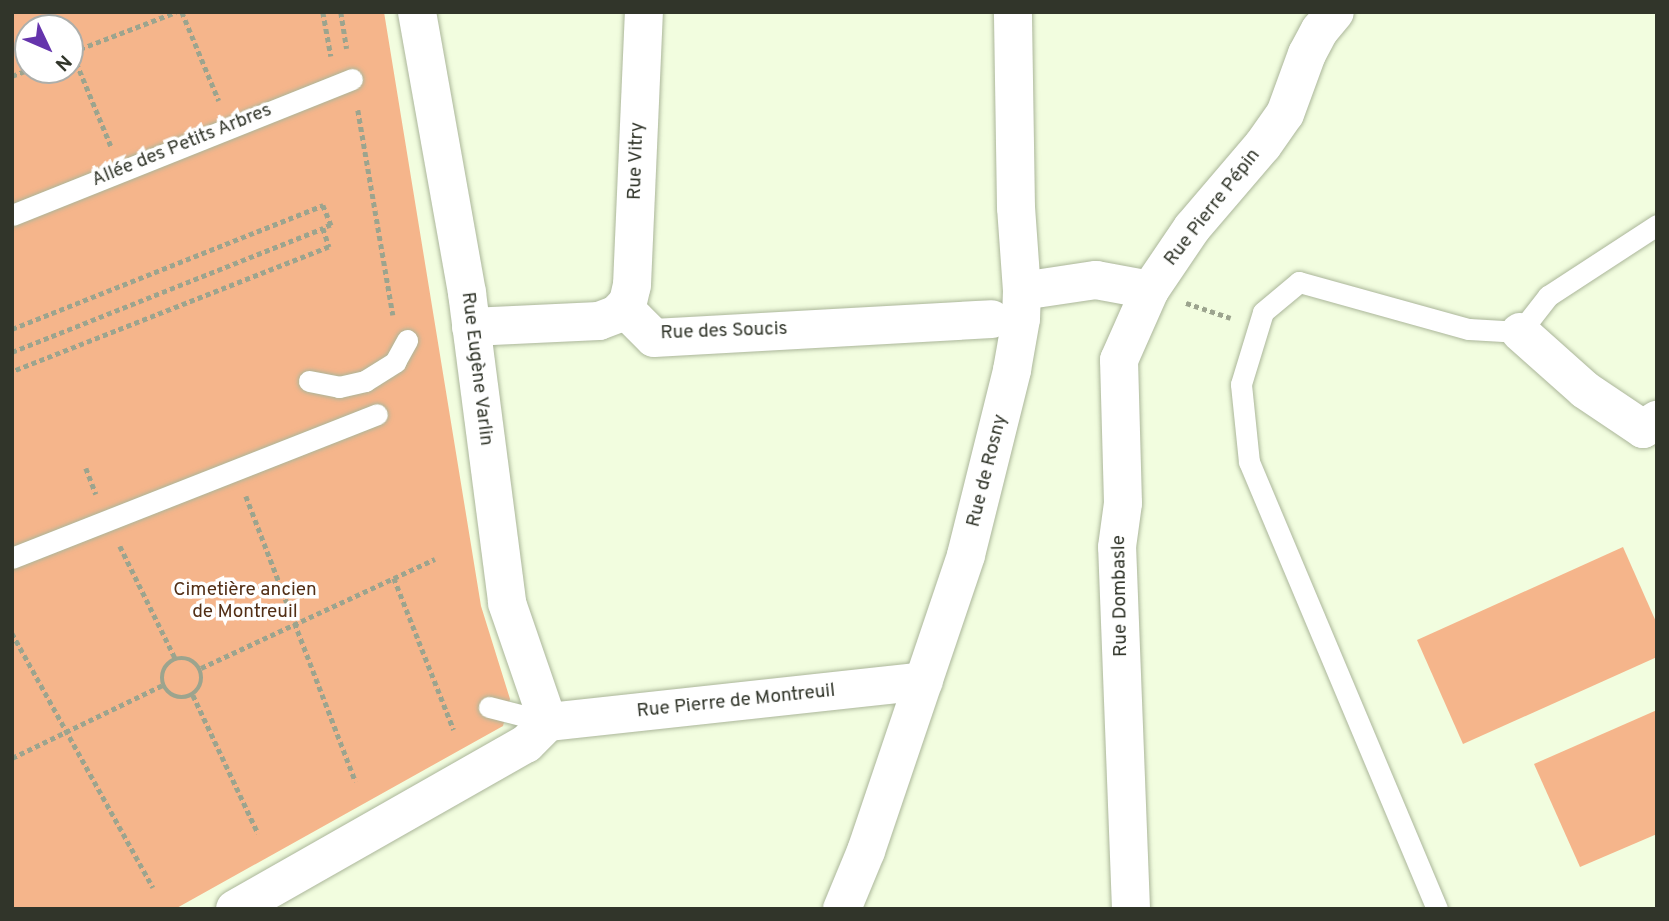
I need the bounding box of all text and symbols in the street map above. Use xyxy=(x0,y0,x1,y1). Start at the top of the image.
north arrow xyxy=(14,14,84,84)
text: N xyxy=(49,49,76,75)
street label: Allée des Petits Arbres xyxy=(88,99,276,193)
street label: Rue Vitry xyxy=(624,121,650,201)
street label: Rue Pierre Pépin xyxy=(1160,145,1266,271)
street label: Rue Eugène Varlin xyxy=(455,290,497,448)
street label: Rue des Soucis xyxy=(660,318,788,346)
street label: Rue de Rosny xyxy=(963,412,1013,530)
street label: Rue Dombasle xyxy=(1109,535,1133,657)
park label: Cimetière ancien de Montreuil xyxy=(173,580,317,624)
street label: Rue Pierre de Montreuil xyxy=(636,680,836,724)

